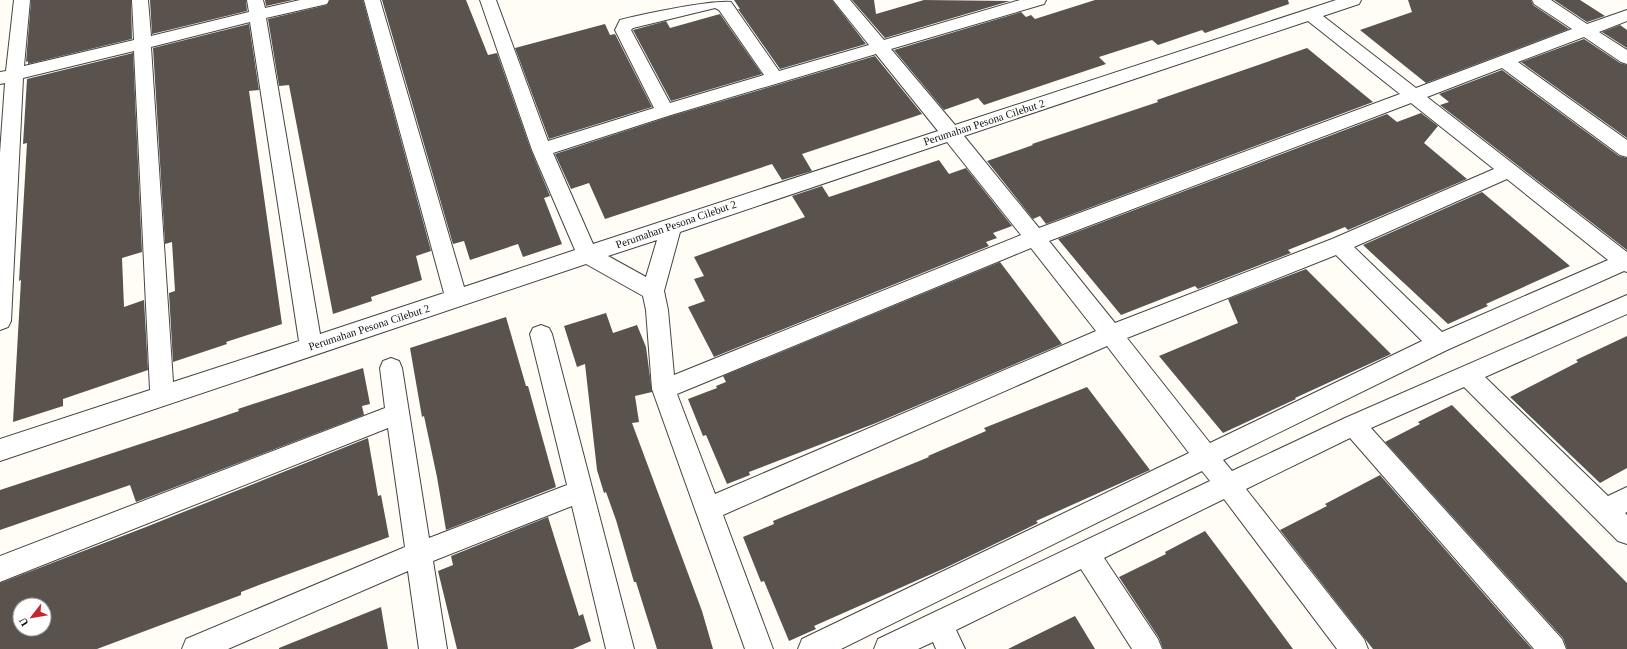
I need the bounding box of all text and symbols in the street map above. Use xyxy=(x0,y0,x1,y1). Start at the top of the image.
street label: Perumahan Pesona Cilebut 2 xyxy=(922,97,1046,147)
street label: Perumahan Pesona Cilebut 2 xyxy=(614,198,738,250)
street label: Perumahan Pesona Cilebut 2 xyxy=(307,302,431,352)
north arrow xyxy=(12,597,52,637)
text: U xyxy=(16,616,31,629)

